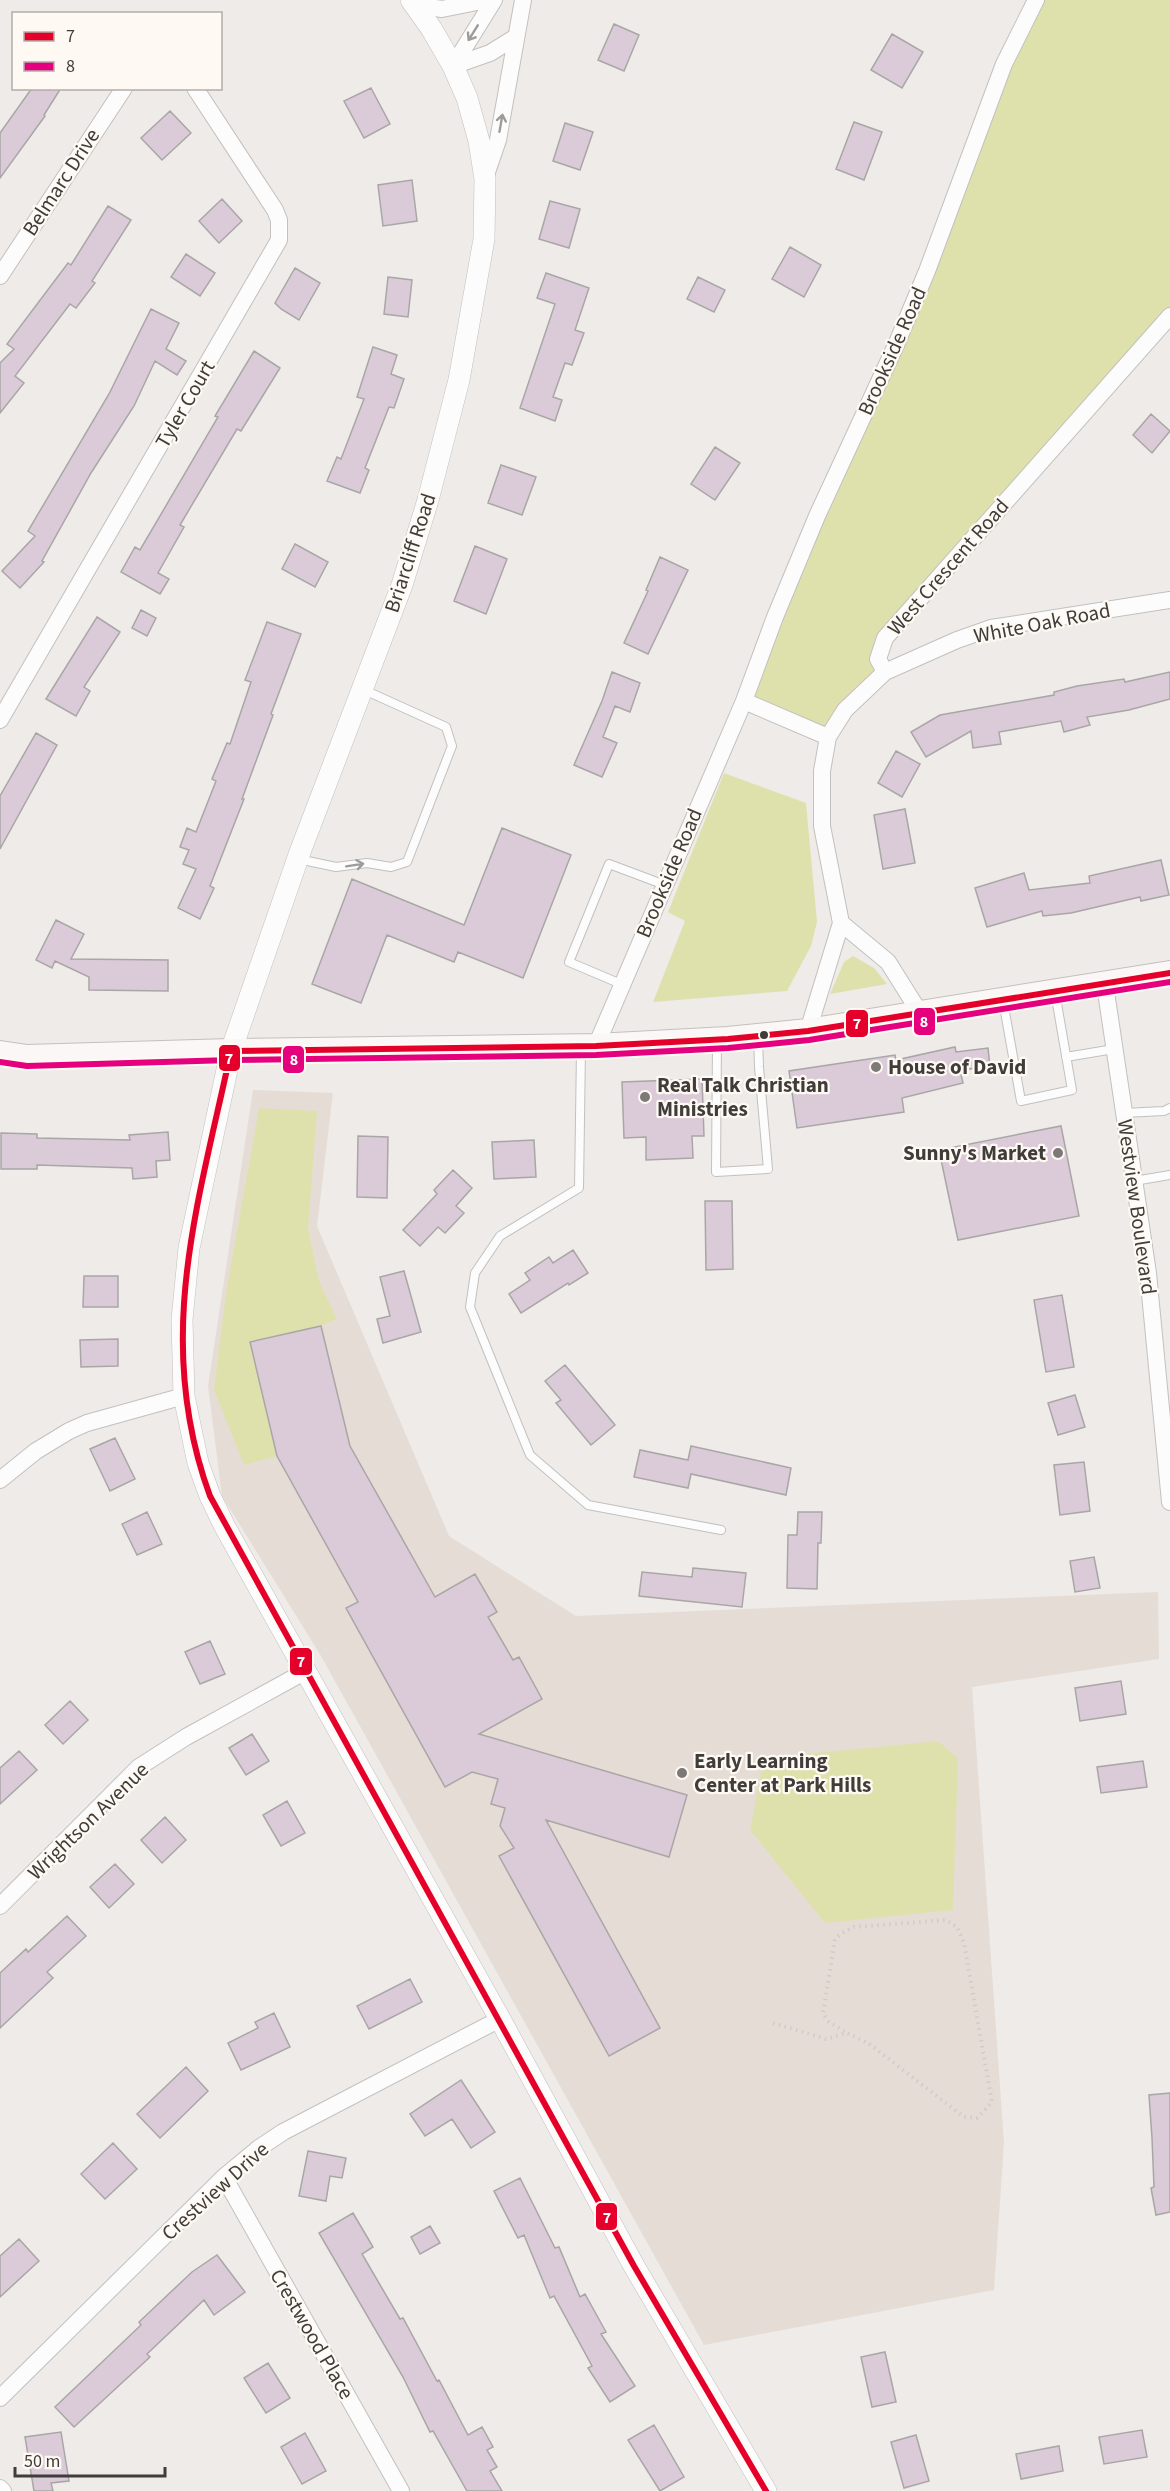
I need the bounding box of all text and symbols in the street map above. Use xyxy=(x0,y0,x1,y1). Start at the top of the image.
legend xyxy=(12,12,222,90)
text: 7 xyxy=(66,24,75,49)
one-way arrow xyxy=(467,24,479,41)
text: 8 xyxy=(66,54,75,79)
one-way arrow xyxy=(495,114,506,133)
street label: Belmarc Drive xyxy=(15,122,107,242)
street label: Brookside Road xyxy=(850,282,934,420)
street label: Tyler Court xyxy=(148,355,222,453)
street label: Briarcliff Road xyxy=(377,489,443,617)
street label: West Crescent Road xyxy=(880,492,1016,642)
street label: White Oak Road xyxy=(971,595,1113,651)
street label: Brookside Road xyxy=(628,804,710,942)
one-way arrow xyxy=(345,859,365,870)
line badge: 8 xyxy=(913,1007,936,1036)
line badge: 7 xyxy=(845,1009,869,1038)
text: 8 xyxy=(920,1011,928,1033)
text: 7 xyxy=(853,1013,861,1035)
unlabelled marker xyxy=(758,1029,770,1041)
line badge: 7 xyxy=(218,1044,241,1072)
line badge: 8 xyxy=(282,1045,305,1074)
text: 7 xyxy=(225,1048,233,1070)
text: 8 xyxy=(290,1049,298,1071)
place label: House of David xyxy=(888,1052,1026,1082)
marker: House of David xyxy=(869,1060,883,1074)
place label: Real Talk Christian Ministries xyxy=(657,1070,829,1124)
marker: Real Talk Christian Ministries xyxy=(638,1090,652,1104)
street label: Westview Boulevard xyxy=(1110,1117,1164,1297)
place label: Sunny's Market xyxy=(903,1138,1046,1168)
marker: Sunny's Market xyxy=(1051,1146,1065,1160)
line badge: 7 xyxy=(289,1647,313,1676)
text: 7 xyxy=(297,1651,305,1673)
place label: Early Learning Center at Park Hills xyxy=(694,1746,871,1800)
street label: Wrightson Avenue xyxy=(21,1755,155,1887)
marker: Early Learning Center at Park Hills xyxy=(675,1766,689,1780)
street label: Crestview Drive xyxy=(155,2135,275,2247)
line badge: 7 xyxy=(595,2202,618,2231)
text: 7 xyxy=(603,2207,611,2229)
street label: Crestwood Place xyxy=(263,2263,361,2405)
scale bar xyxy=(15,2440,165,2478)
text: 50 m xyxy=(24,2449,60,2474)

